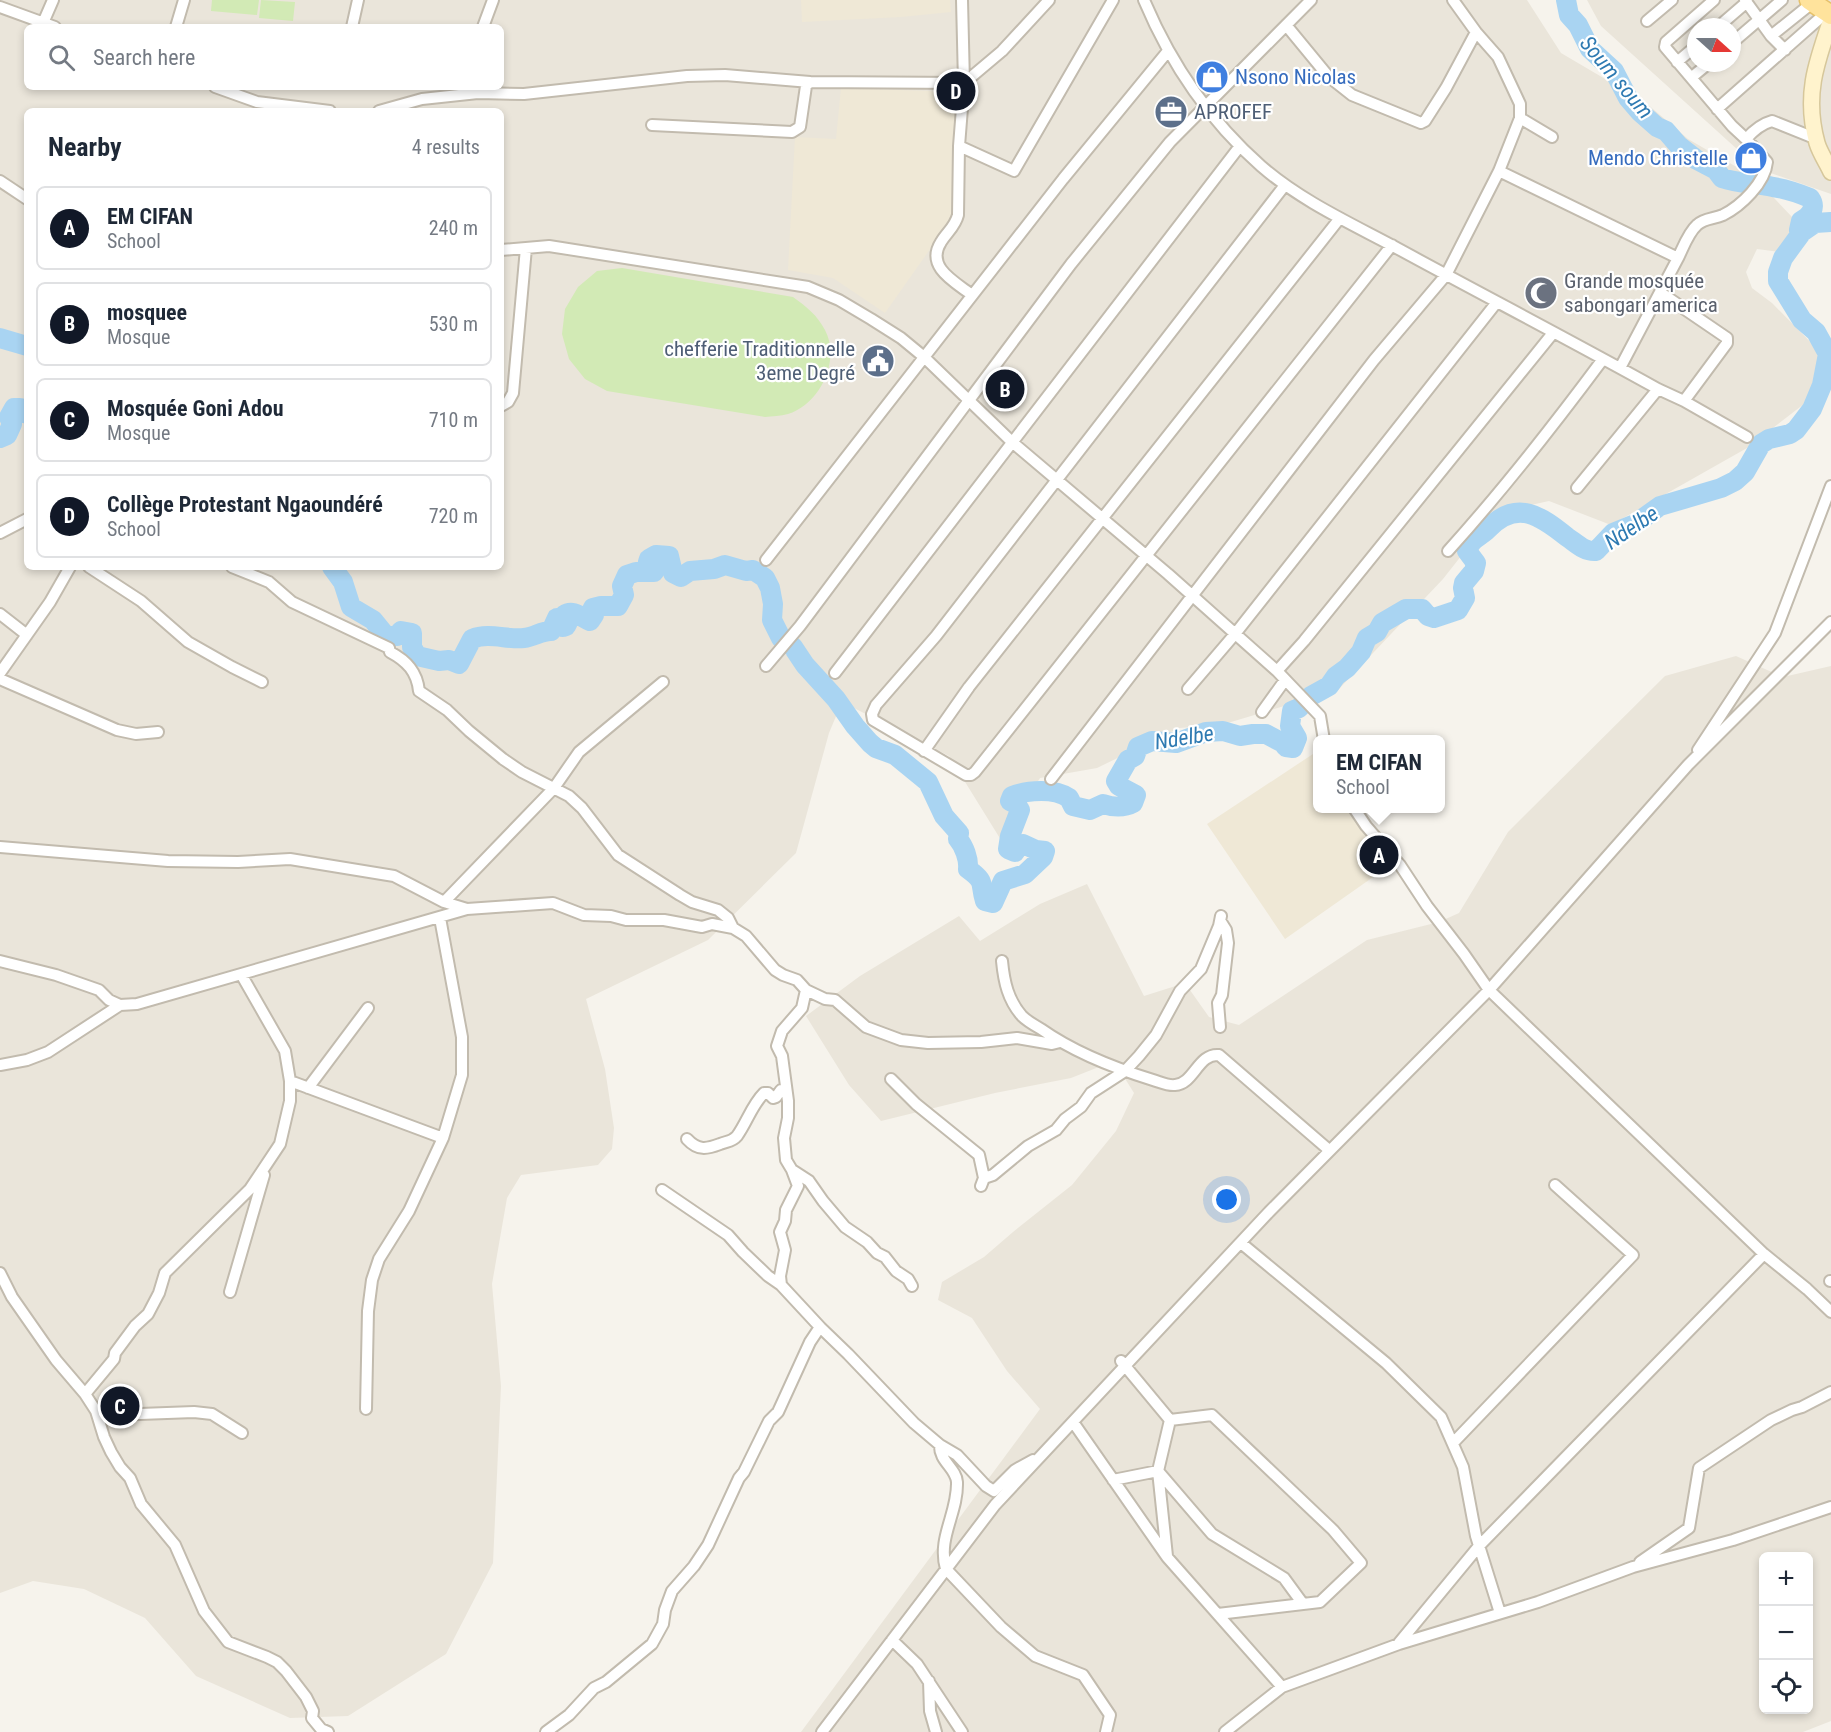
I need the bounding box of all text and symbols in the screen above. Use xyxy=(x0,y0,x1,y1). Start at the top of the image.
north arrow xyxy=(1687,18,1741,72)
search box xyxy=(24,24,504,90)
water label: Soum soum xyxy=(1575,31,1658,124)
icon: search xyxy=(45,41,78,74)
text: Search here xyxy=(93,45,195,70)
shop icon: Nsono Nicolas xyxy=(1194,59,1230,95)
place label: Nsono Nicolas xyxy=(1235,65,1356,89)
pin: D xyxy=(936,68,976,113)
office icon: APROFEF xyxy=(1153,94,1189,130)
place label: APROFEF xyxy=(1194,100,1272,124)
text: Nearby xyxy=(48,132,122,162)
text: 4 results xyxy=(412,135,480,159)
shop icon: Mendo Christelle xyxy=(1733,140,1769,176)
place label: Mendo Christelle xyxy=(1588,146,1728,170)
text: EM CIFAN xyxy=(107,204,193,229)
text: A xyxy=(64,216,75,240)
text: 240 m xyxy=(429,216,478,240)
text: School xyxy=(107,229,161,253)
place label: Grande mosquée sabongari america xyxy=(1564,269,1718,317)
mosque icon: Grande mosquée sabongari america xyxy=(1523,275,1559,311)
text: mosquee xyxy=(107,300,187,325)
text: B xyxy=(64,312,75,336)
text: 530 m xyxy=(429,312,478,336)
text: Mosque xyxy=(107,325,170,349)
place label: chefferie Traditionnelle 3eme Degré xyxy=(664,337,855,385)
public building icon: chefferie Traditionnelle 3eme Degré xyxy=(860,343,896,379)
pin: B xyxy=(986,366,1024,412)
text: Mosquée Goni Adou xyxy=(107,396,284,421)
text: C xyxy=(64,408,75,432)
text: 710 m xyxy=(429,408,478,432)
text: Mosque xyxy=(107,421,170,445)
text: Collège Protestant Ngaoundéré xyxy=(107,492,383,517)
water label: Ndelbe xyxy=(1600,500,1663,554)
text: D xyxy=(64,504,75,528)
text: 720 m xyxy=(429,504,478,528)
text: School xyxy=(107,517,161,541)
water label: Ndelbe xyxy=(1153,721,1215,754)
popup xyxy=(1313,735,1445,813)
text: EM CIFAN xyxy=(1336,750,1422,775)
text: School xyxy=(1336,775,1390,799)
pin: A xyxy=(1360,832,1398,878)
your location xyxy=(1212,1185,1241,1214)
pin: C xyxy=(100,1384,140,1428)
map controls xyxy=(1759,1552,1813,1714)
button: + xyxy=(1759,1552,1813,1606)
button: − xyxy=(1759,1606,1813,1660)
button: locate xyxy=(1759,1660,1813,1714)

